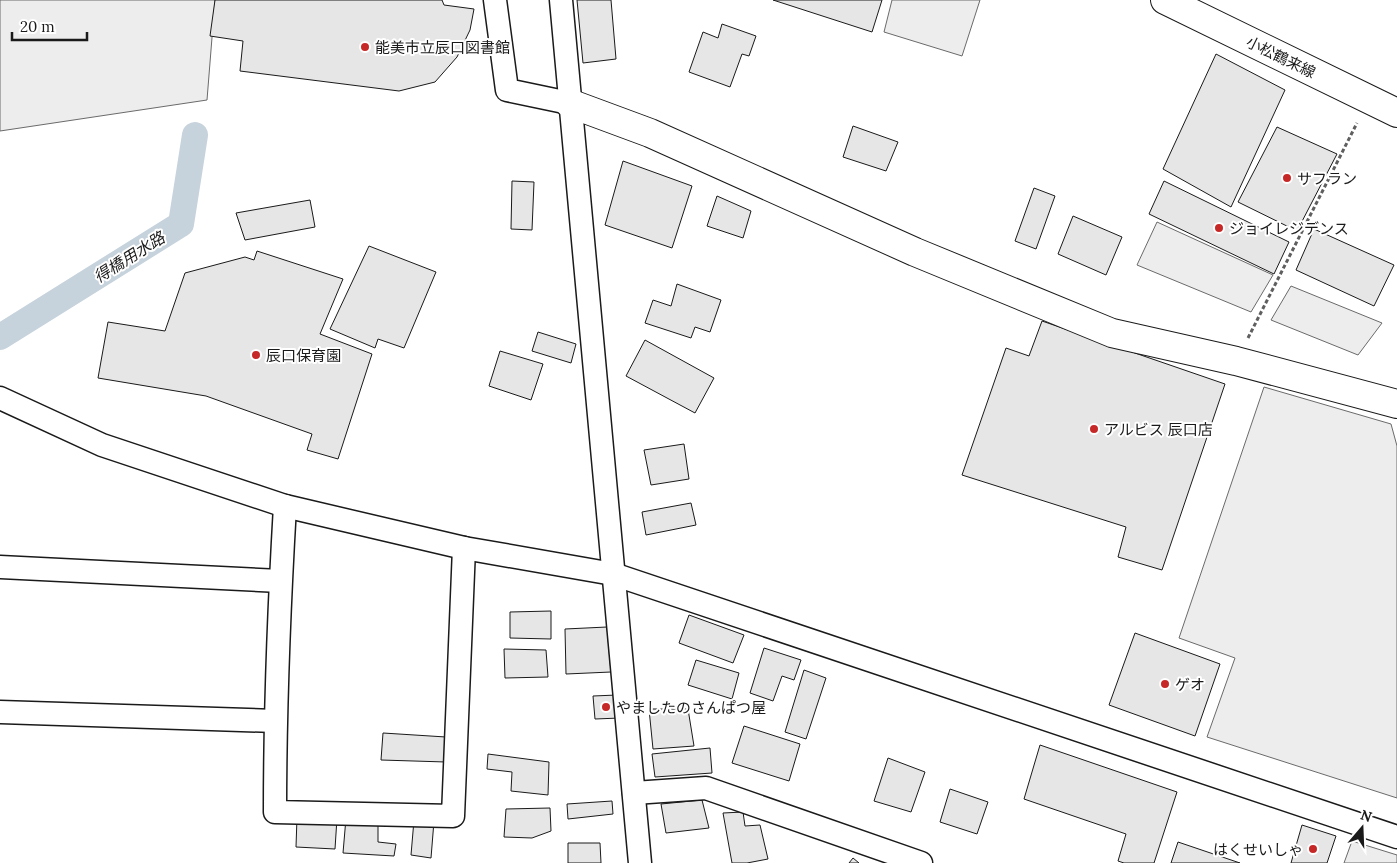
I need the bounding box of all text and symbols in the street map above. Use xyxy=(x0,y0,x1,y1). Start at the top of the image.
scale bar xyxy=(12,10,88,42)
text: 20 m xyxy=(20,17,55,36)
street label: 小松鶴来線 xyxy=(1243,32,1319,82)
place label: 能美市立辰口図書館 xyxy=(375,38,510,57)
marker: 能美市立辰口図書館 xyxy=(359,41,371,53)
place label: サフラン xyxy=(1297,169,1357,188)
marker: サフラン xyxy=(1281,172,1293,184)
place label: ジョイレジデンス xyxy=(1229,219,1349,238)
marker: ジョイレジデンス xyxy=(1213,222,1225,234)
water label: 得橋用水路 xyxy=(90,226,170,287)
place label: 辰口保育園 xyxy=(266,346,341,365)
marker: 辰口保育園 xyxy=(250,349,262,361)
place label: アルビス 辰口店 xyxy=(1104,420,1213,439)
marker: アルビス 辰口店 xyxy=(1088,423,1100,435)
place label: ゲオ xyxy=(1175,675,1205,694)
marker: ゲオ xyxy=(1159,678,1171,690)
place label: やましたのさんぱつ屋 xyxy=(616,698,766,717)
marker: やましたのさんぱつ屋 xyxy=(600,701,612,713)
north arrow xyxy=(1337,803,1387,853)
text: N xyxy=(1358,805,1374,826)
place label: はくせいしゃ xyxy=(1213,840,1303,859)
marker: はくせいしゃ xyxy=(1307,843,1319,855)

